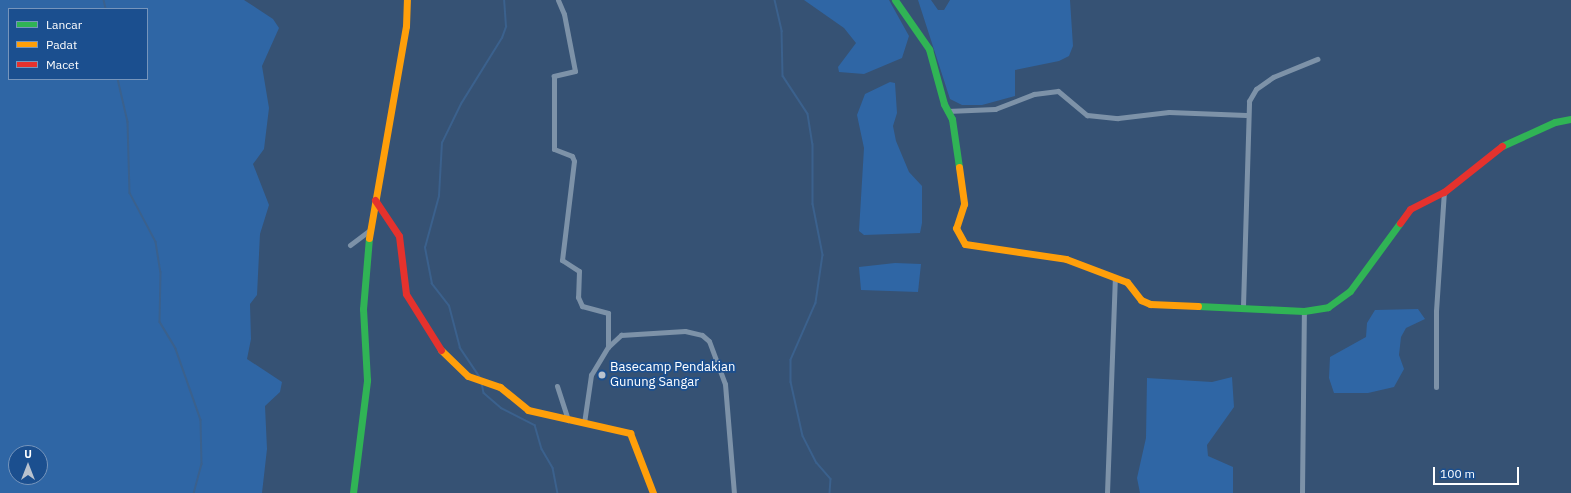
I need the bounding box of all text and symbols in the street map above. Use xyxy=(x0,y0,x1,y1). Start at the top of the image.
legend xyxy=(8,8,148,80)
text: Lancar xyxy=(46,17,82,32)
text: Padat xyxy=(46,37,77,52)
text: Macet xyxy=(46,57,79,72)
place label: Basecamp Pendakian Gunung Sangar xyxy=(610,360,735,391)
marker: Basecamp Pendakian Gunung Sangar xyxy=(597,370,607,380)
north arrow xyxy=(8,445,48,485)
text: U xyxy=(24,447,32,461)
scale bar xyxy=(1435,459,1521,485)
text: 100 m xyxy=(1440,466,1475,481)

